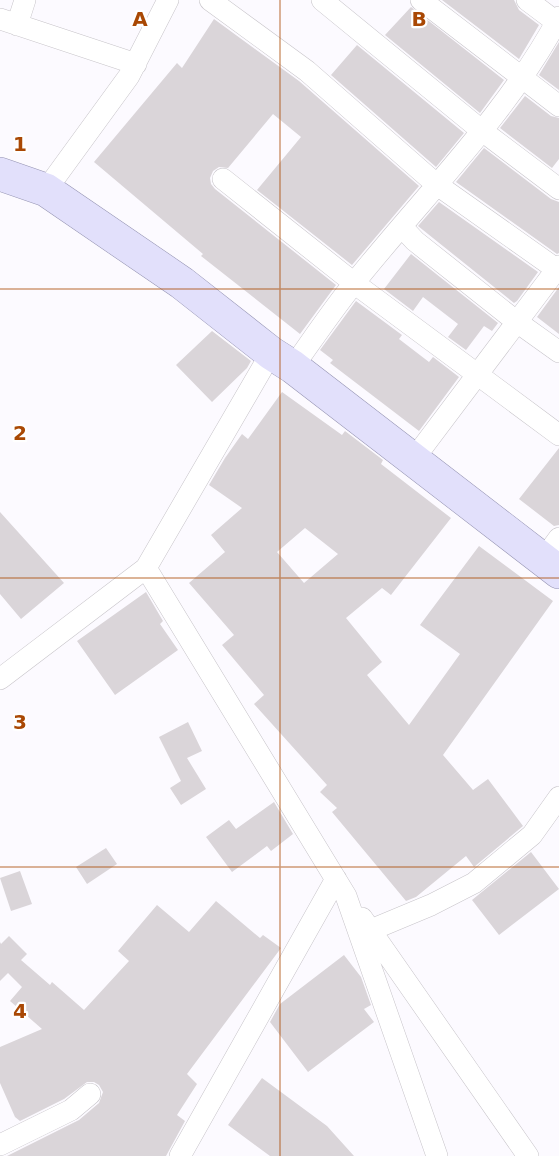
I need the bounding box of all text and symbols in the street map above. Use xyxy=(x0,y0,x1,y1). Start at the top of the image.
text: A xyxy=(132,7,148,31)
text: B xyxy=(411,7,427,31)
text: 1 xyxy=(13,132,27,156)
text: 2 xyxy=(13,421,27,445)
text: 3 xyxy=(13,710,27,734)
text: 4 xyxy=(13,999,27,1023)

